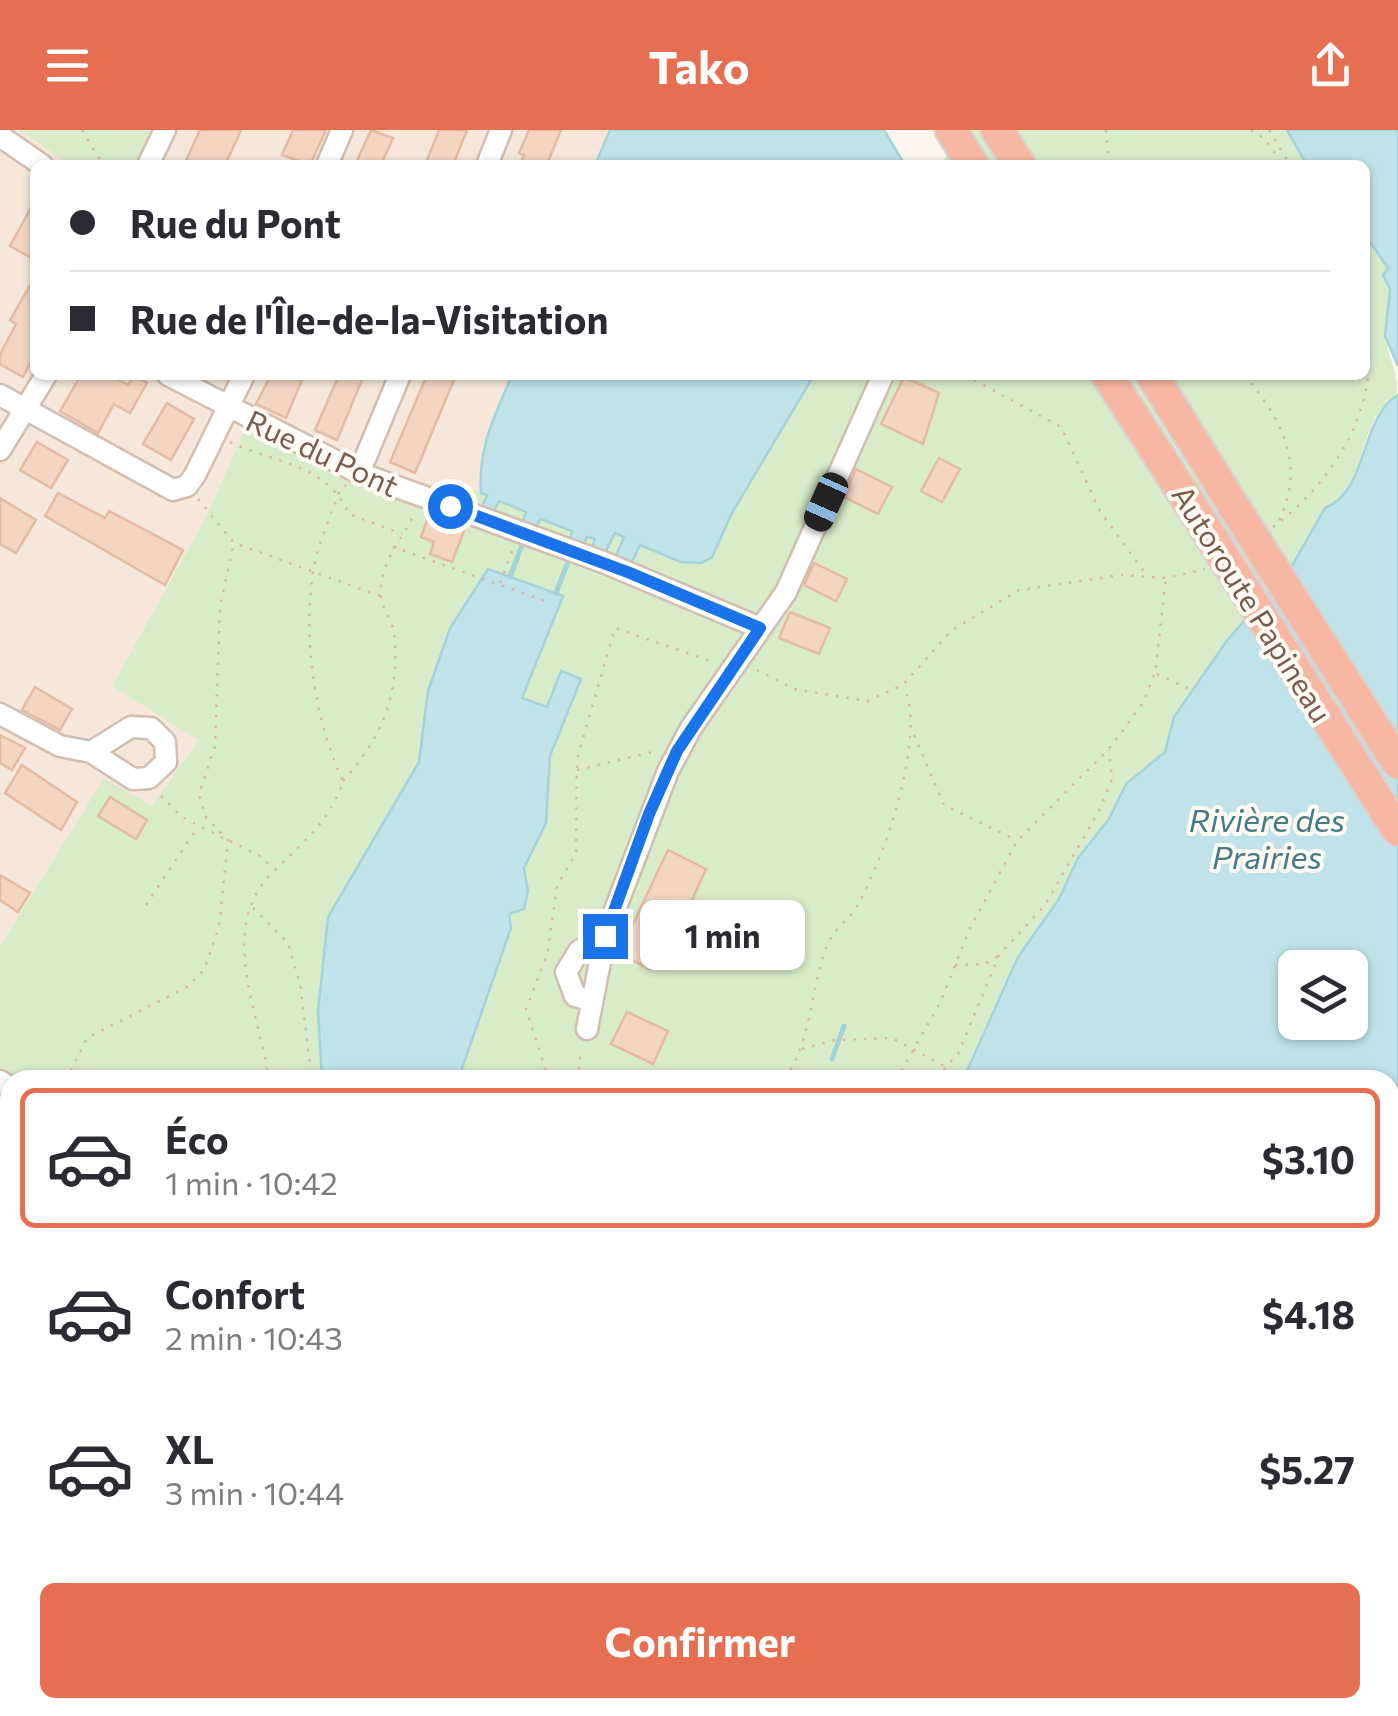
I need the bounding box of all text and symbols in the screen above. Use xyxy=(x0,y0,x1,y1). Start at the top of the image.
icon: menu xyxy=(40,38,95,93)
text: Tako xyxy=(648,38,750,93)
icon: share xyxy=(1303,38,1358,93)
text: Rue du Pont xyxy=(130,199,341,246)
text: Rue de l'Île-de-la-Visitation xyxy=(130,295,608,342)
street label: Rue du Pont xyxy=(241,401,405,503)
car xyxy=(800,468,852,536)
street label: Autoroute Papineau xyxy=(1165,478,1341,728)
route start xyxy=(428,484,473,529)
water label: Rivière des Prairies xyxy=(1189,799,1345,876)
callout: 1 min xyxy=(640,901,805,971)
route end xyxy=(583,914,628,959)
text: 1 min xyxy=(685,915,760,955)
map controls xyxy=(1278,950,1368,1040)
button: layers xyxy=(1278,950,1368,1040)
icon: car xyxy=(45,1113,135,1203)
text: Éco xyxy=(165,1115,229,1162)
text: $3.10 xyxy=(1262,1135,1355,1182)
text: 1 min · 10:42 xyxy=(165,1162,338,1202)
icon: car xyxy=(45,1268,135,1358)
text: Confort xyxy=(165,1270,305,1317)
text: $4.18 xyxy=(1262,1290,1355,1337)
text: 2 min · 10:43 xyxy=(165,1317,343,1357)
icon: car xyxy=(45,1423,135,1513)
text: XL xyxy=(165,1425,214,1472)
text: $5.27 xyxy=(1259,1445,1355,1492)
text: 3 min · 10:44 xyxy=(165,1472,344,1512)
button: Confirmer xyxy=(40,1583,1360,1698)

